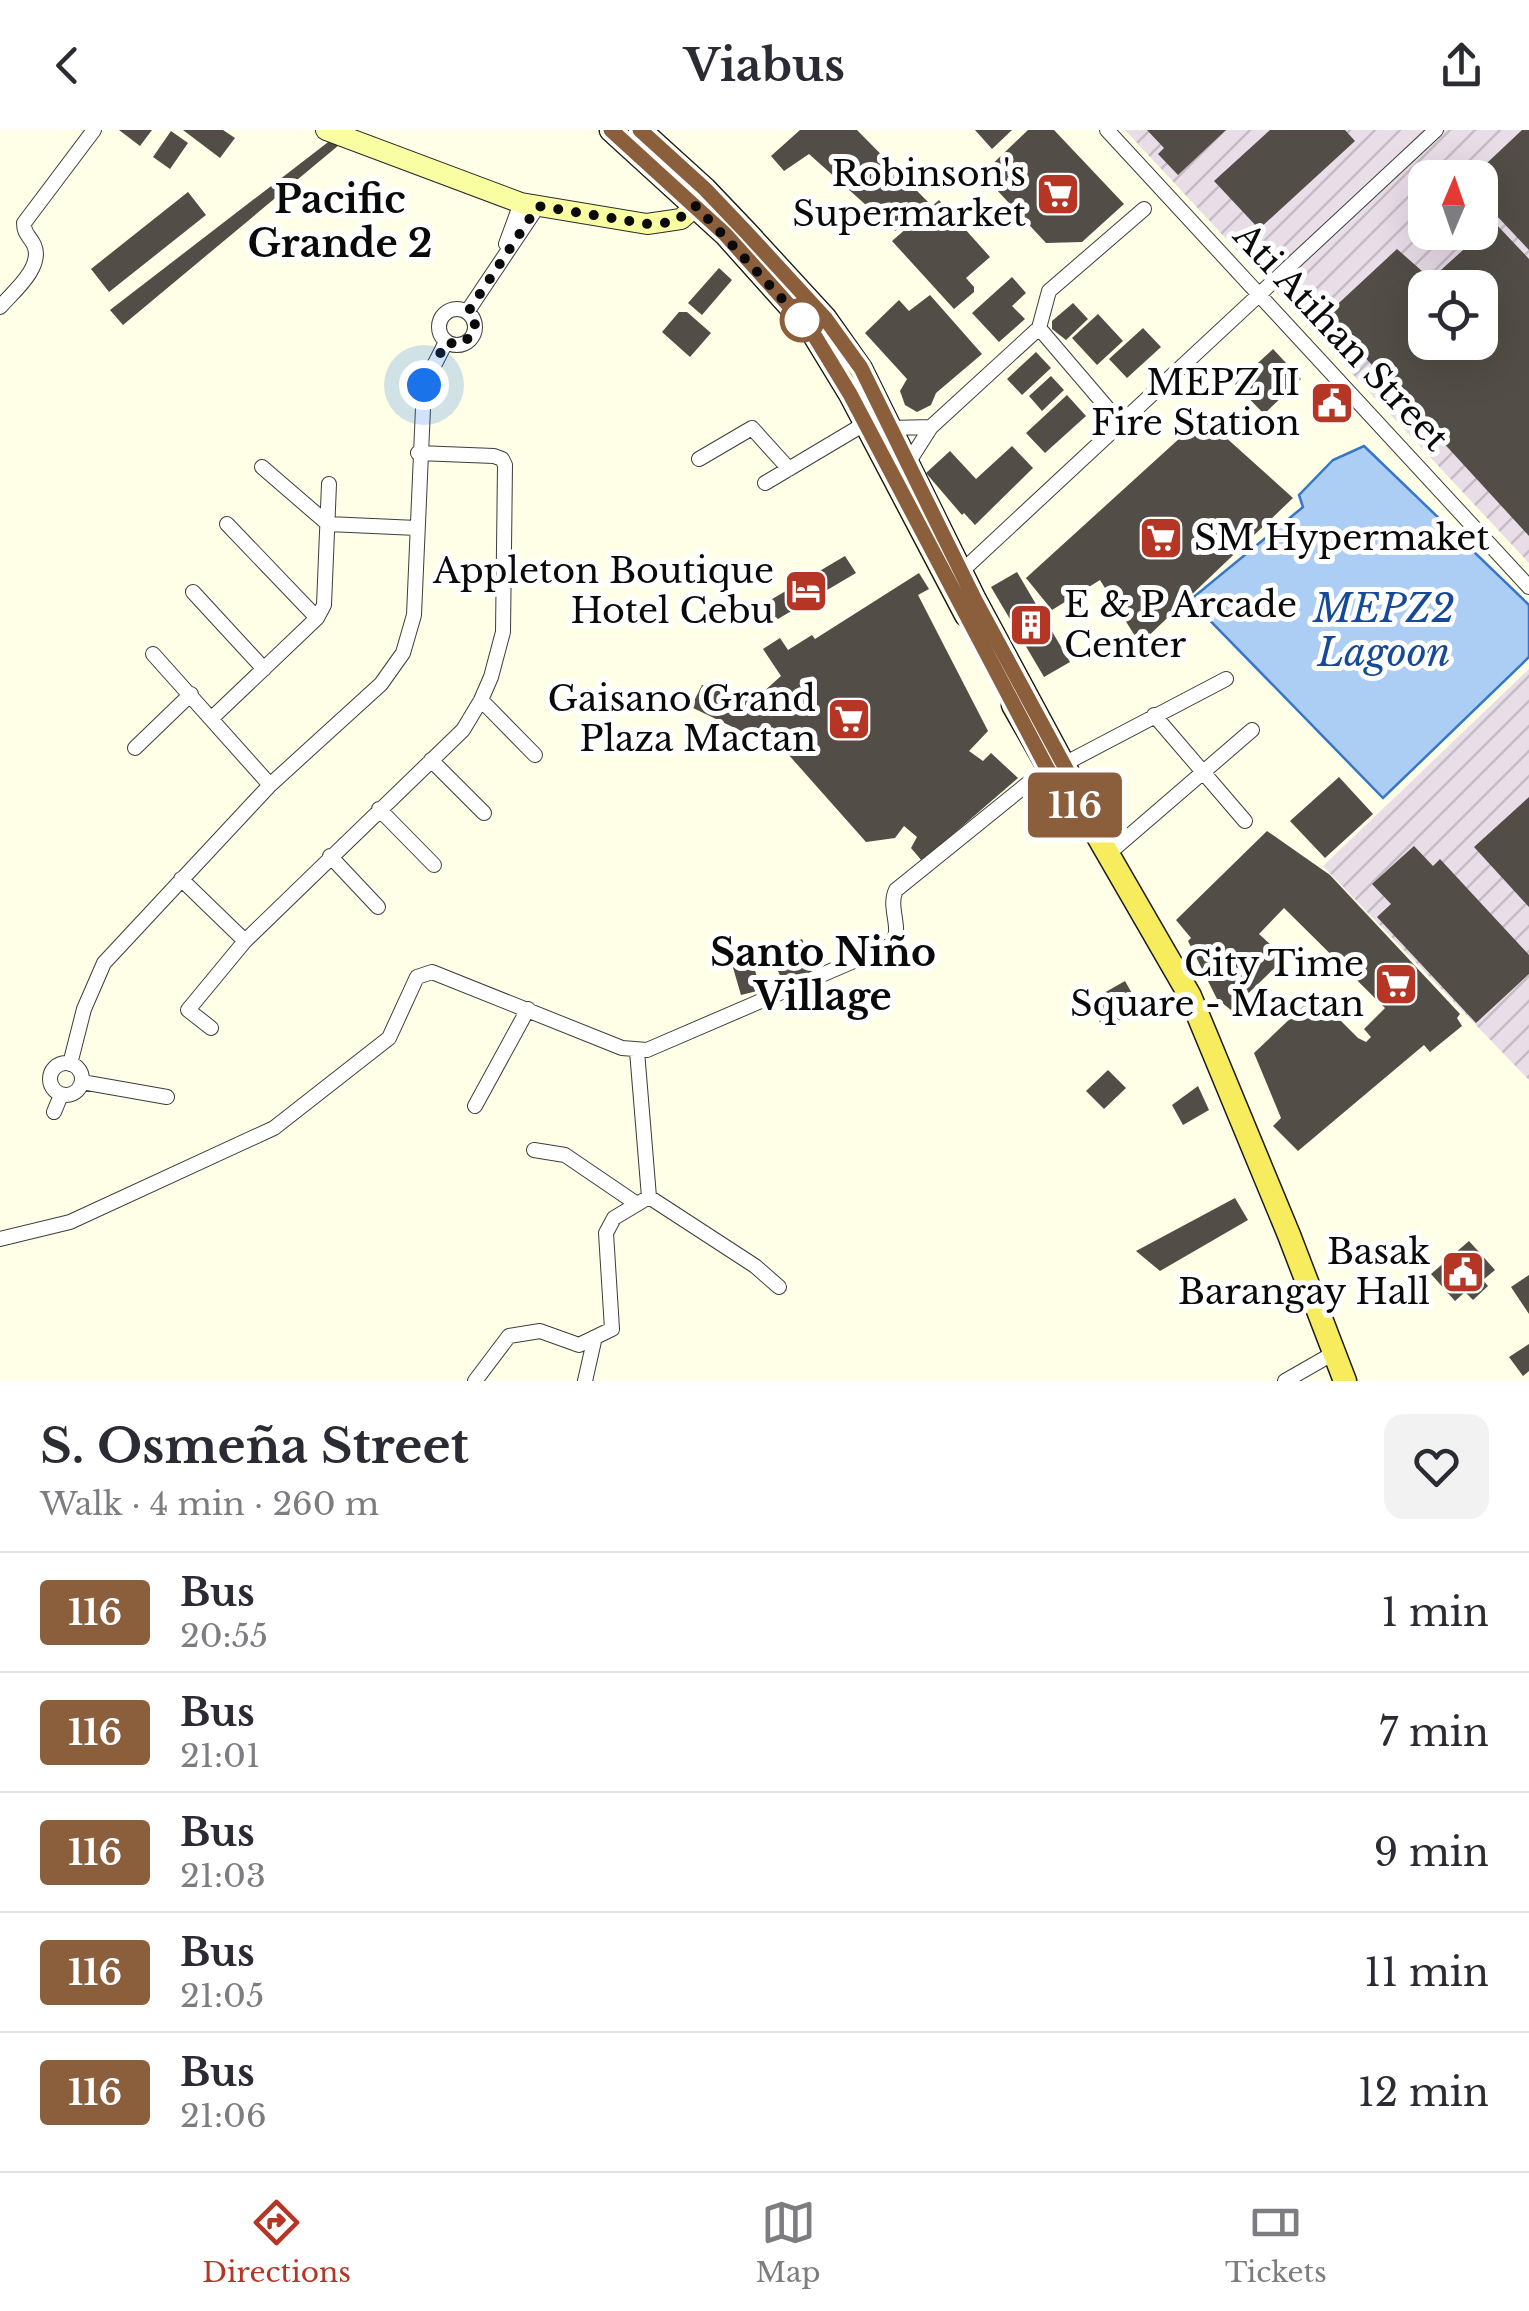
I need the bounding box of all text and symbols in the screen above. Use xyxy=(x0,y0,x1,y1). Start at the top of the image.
text: Viabus xyxy=(684,37,845,93)
icon: back xyxy=(40,38,95,93)
icon: share xyxy=(1434,38,1489,93)
place label: Robinson's Supermarket xyxy=(792,152,1026,235)
north arrow xyxy=(1408,160,1498,250)
map controls xyxy=(1408,160,1498,360)
supermarket icon: Robinson's Supermarket xyxy=(1035,171,1081,217)
district label: Pacific Grande 2 xyxy=(247,176,433,267)
street label: Ati Atihan Street xyxy=(1224,213,1458,459)
button: locate xyxy=(1408,270,1498,360)
unlabelled marker xyxy=(781,299,823,341)
your location xyxy=(399,360,449,410)
place label: MEPZ II Fire Station xyxy=(1091,361,1300,444)
public building icon: MEPZ II Fire Station xyxy=(1309,380,1355,426)
supermarket icon: SM Hypermaket xyxy=(1138,515,1184,561)
place label: SM Hypermaket xyxy=(1194,516,1489,559)
place label: Appleton Boutique Hotel Cebu xyxy=(432,549,774,632)
hotel icon: Appleton Boutique Hotel Cebu xyxy=(783,568,829,614)
place label: E & P Arcade Center xyxy=(1064,583,1297,666)
water label: MEPZ2 Lagoon xyxy=(1311,585,1455,676)
building icon: E & P Arcade Center xyxy=(1008,602,1054,648)
place label: Gaisano Grand Plaza Mactan xyxy=(548,677,816,760)
supermarket icon: Gaisano Grand Plaza Mactan xyxy=(826,696,872,742)
line badge: 116 xyxy=(1018,772,1132,838)
text: 116 xyxy=(1048,784,1102,827)
district label: Santo Niño Village xyxy=(710,929,936,1020)
place label: City Time Square - Mactan xyxy=(1070,942,1364,1025)
supermarket icon: City Time Square - Mactan xyxy=(1373,961,1419,1007)
place label: Basak Barangay Hall xyxy=(1178,1230,1430,1313)
public building icon: Basak Barangay Hall xyxy=(1440,1249,1486,1295)
button: heart xyxy=(1384,1414,1489,1519)
text: S. Osmeña Street xyxy=(40,1416,469,1476)
text: Walk · 4 min · 260 m xyxy=(40,1484,379,1524)
text: Bus xyxy=(180,1569,255,1616)
text: 1 min xyxy=(1381,1589,1489,1636)
text: 116 xyxy=(68,1591,122,1634)
text: 20:55 xyxy=(180,1616,268,1656)
text: Bus xyxy=(180,1689,255,1736)
text: 7 min xyxy=(1379,1709,1489,1756)
text: 116 xyxy=(68,1711,122,1754)
text: 21:01 xyxy=(180,1736,260,1776)
text: Bus xyxy=(180,1809,255,1856)
text: 9 min xyxy=(1374,1829,1489,1876)
text: 116 xyxy=(68,1831,122,1874)
text: 21:03 xyxy=(180,1856,266,1896)
text: Bus xyxy=(180,1929,255,1976)
text: 11 min xyxy=(1364,1949,1489,1996)
text: 116 xyxy=(68,1951,122,1994)
text: 21:05 xyxy=(180,1976,264,2016)
text: Bus xyxy=(180,2049,255,2096)
text: 12 min xyxy=(1358,2069,1489,2116)
text: 116 xyxy=(68,2071,122,2114)
text: 21:06 xyxy=(180,2096,267,2136)
tab: Directions xyxy=(202,2195,351,2290)
tab: Map xyxy=(756,2195,821,2290)
tab: Tickets xyxy=(1225,2195,1327,2290)

